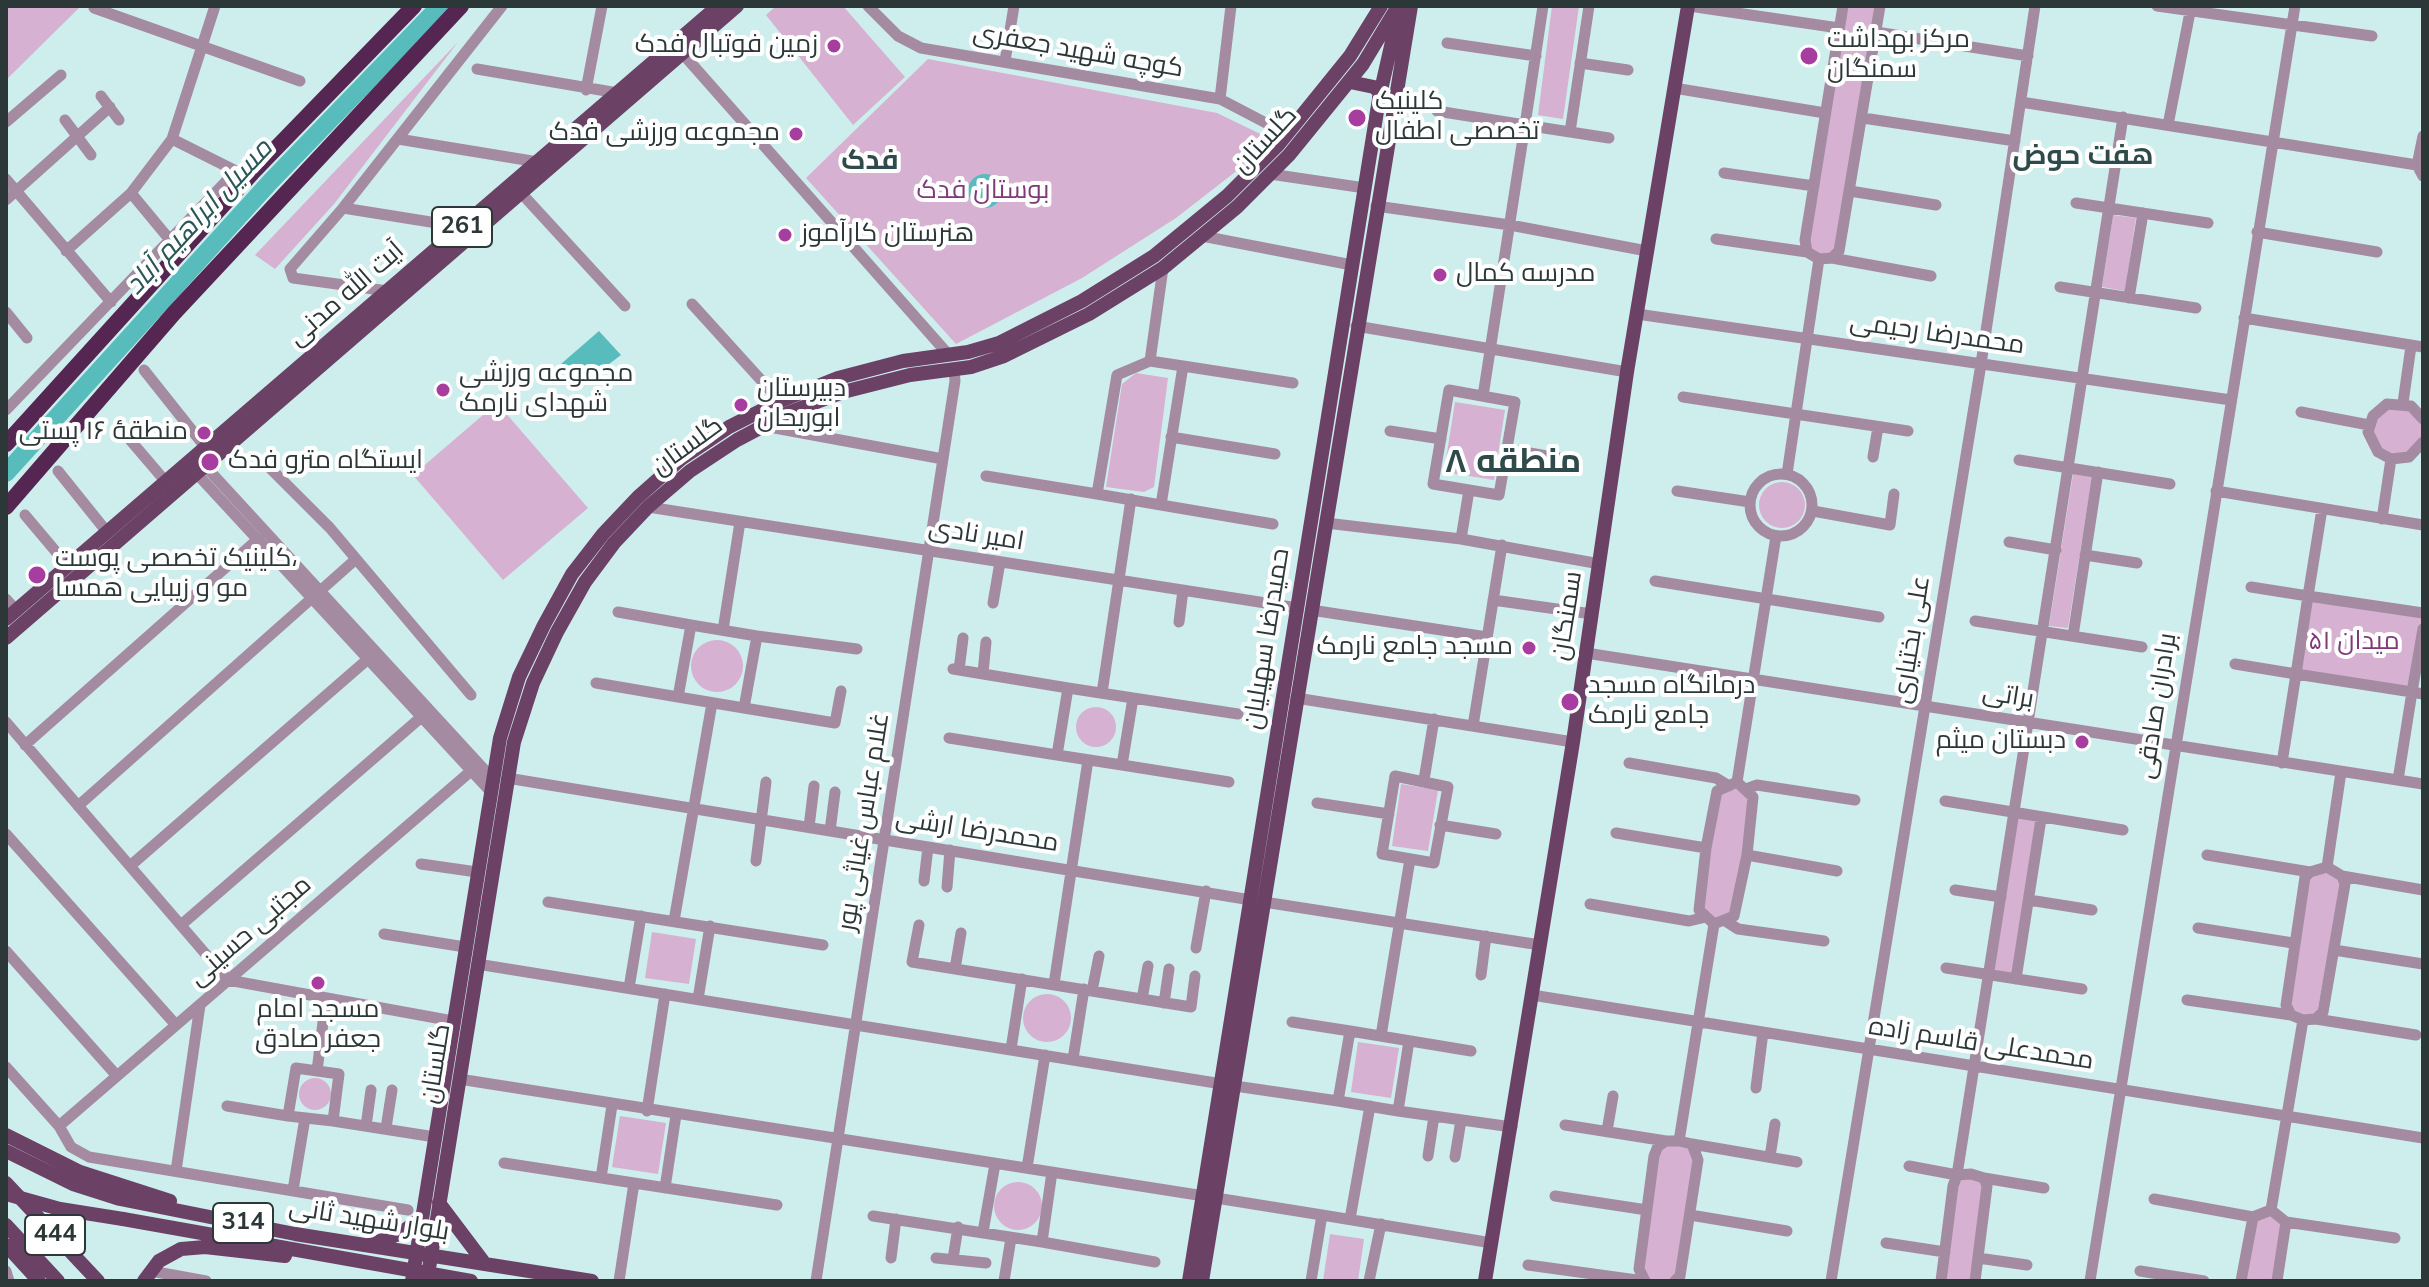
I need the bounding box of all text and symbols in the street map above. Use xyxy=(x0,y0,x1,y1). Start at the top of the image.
street label: کوچه شهید جعفری xyxy=(970,18,1186,86)
place label: مرکز بهداشت سمنگان xyxy=(1827,25,1970,86)
place label: زمین فوتبال فدک xyxy=(635,30,818,62)
marker: زمین فوتبال فدک xyxy=(825,37,843,55)
marker: مرکز بهداشت سمنگان xyxy=(1798,45,1820,67)
place label: کلینیک تخصصی اطفال xyxy=(1375,87,1540,148)
street label: گلستان xyxy=(1227,101,1305,181)
marker: کلینیک تخصصی اطفال xyxy=(1346,107,1368,129)
place label: مجموعه ورزشی فدک xyxy=(549,118,780,150)
marker: مجموعه ورزشی فدک xyxy=(787,125,805,143)
water label: مسیل ابراهیم آباد xyxy=(119,133,281,303)
district label: هفت حوض xyxy=(2013,140,2153,174)
district label: فدک xyxy=(841,145,899,179)
park label: بوستان فدک xyxy=(917,176,1049,208)
road number: 261 xyxy=(432,207,492,247)
place label: هنرستان کارآموز xyxy=(801,219,974,251)
marker: هنرستان کارآموز xyxy=(776,226,794,244)
street label: آیت الله مدنی xyxy=(283,236,411,354)
place label: مدرسه کمال xyxy=(1456,259,1595,291)
marker: مدرسه کمال xyxy=(1431,266,1449,284)
street label: محمدرضا رحیمی xyxy=(1848,307,2026,363)
place label: مجموعه ورزشی شهدای نارمک xyxy=(459,359,633,420)
place label: دبیرستان ابوریحان xyxy=(757,374,846,436)
marker: مجموعه ورزشی شهدای نارمک xyxy=(434,381,452,399)
marker: دبیرستان ابوریحان xyxy=(732,396,750,414)
street label: گلستان xyxy=(646,411,730,483)
place label: منطقهٔ ۱۶ پستی xyxy=(19,417,188,449)
marker: منطقهٔ ۱۶ پستی xyxy=(195,424,213,442)
district label: منطقه ۸ xyxy=(1445,444,1581,484)
place label: ایستگاه مترو فدک xyxy=(228,446,423,478)
marker: ایستگاه مترو فدک xyxy=(199,451,221,473)
street label: امیر نادی xyxy=(926,513,1026,559)
place label: کلینیک تخصصی پوست، مو و زیبایی همسا xyxy=(55,544,297,606)
street label: حمیدرضا سهیلیان xyxy=(1238,546,1298,732)
marker: کلینیک تخصصی پوست، مو و زیبایی همسا xyxy=(26,564,48,586)
street label: سمنگان xyxy=(1546,569,1590,663)
street label: علی بختیاری xyxy=(1888,574,1938,706)
park label: میدان ۵۱ xyxy=(2308,627,2400,659)
street label: برادران صادقی xyxy=(2131,631,2185,781)
place label: مسجد جامع نارمک xyxy=(1316,632,1513,664)
marker: مسجد جامع نارمک xyxy=(1520,639,1538,657)
place label: درمانگاه مسجد جامع نارمک xyxy=(1588,671,1755,732)
street label: براتی xyxy=(1980,678,2036,716)
marker: درمانگاه مسجد جامع نارمک xyxy=(1559,691,1581,713)
street label: غلام عباس غیاثی ‌پور xyxy=(832,711,898,933)
place label: دبستان میثم xyxy=(1936,726,2066,758)
marker: دبستان میثم xyxy=(2073,733,2091,751)
street label: محمدرضا ارشی xyxy=(893,804,1061,860)
street label: مجتبی حسینی xyxy=(183,870,319,994)
marker: مسجد امام جعفر صادق xyxy=(309,974,327,992)
place label: مسجد امام جعفر صادق xyxy=(255,995,381,1056)
street label: محمدعلی قاسم زاده xyxy=(1866,1012,2096,1078)
street label: گلستان xyxy=(415,1022,459,1106)
street label: بلوار شهید ثانی xyxy=(287,1193,451,1249)
road number: 314 xyxy=(213,1203,273,1243)
road number: 444 xyxy=(25,1215,85,1255)

